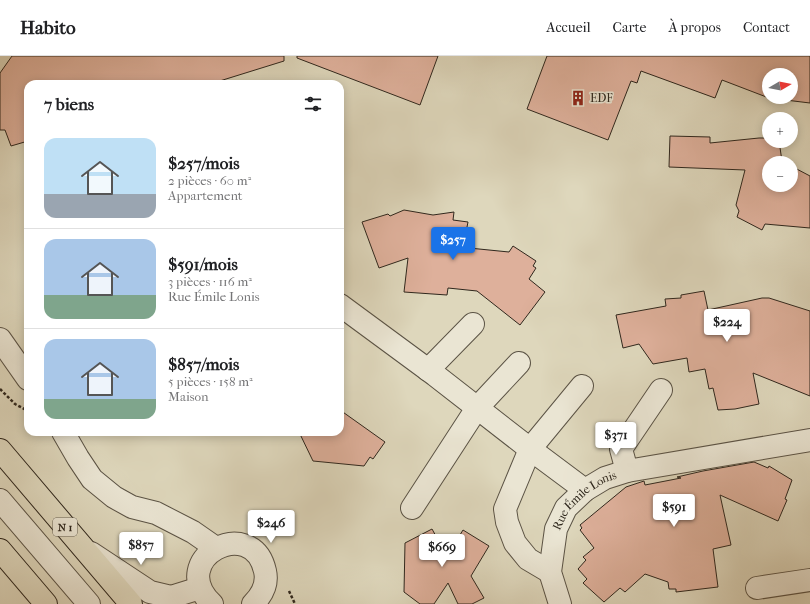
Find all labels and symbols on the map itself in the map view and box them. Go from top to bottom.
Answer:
north arrow [762,68,798,104]
building icon: EDF [569,89,587,107]
place label: EDF [590,91,613,105]
pin: $257 [429,227,477,261]
pin: $224 [703,309,751,343]
pin: $371 [592,422,640,456]
street label: Rue Émile Lonis [550,468,619,532]
pin: $591 [650,494,698,528]
pin: $246 [247,510,295,544]
road number: N 1 [53,518,77,536]
pin: $857 [117,532,165,566]
pin: $669 [418,534,466,568]

